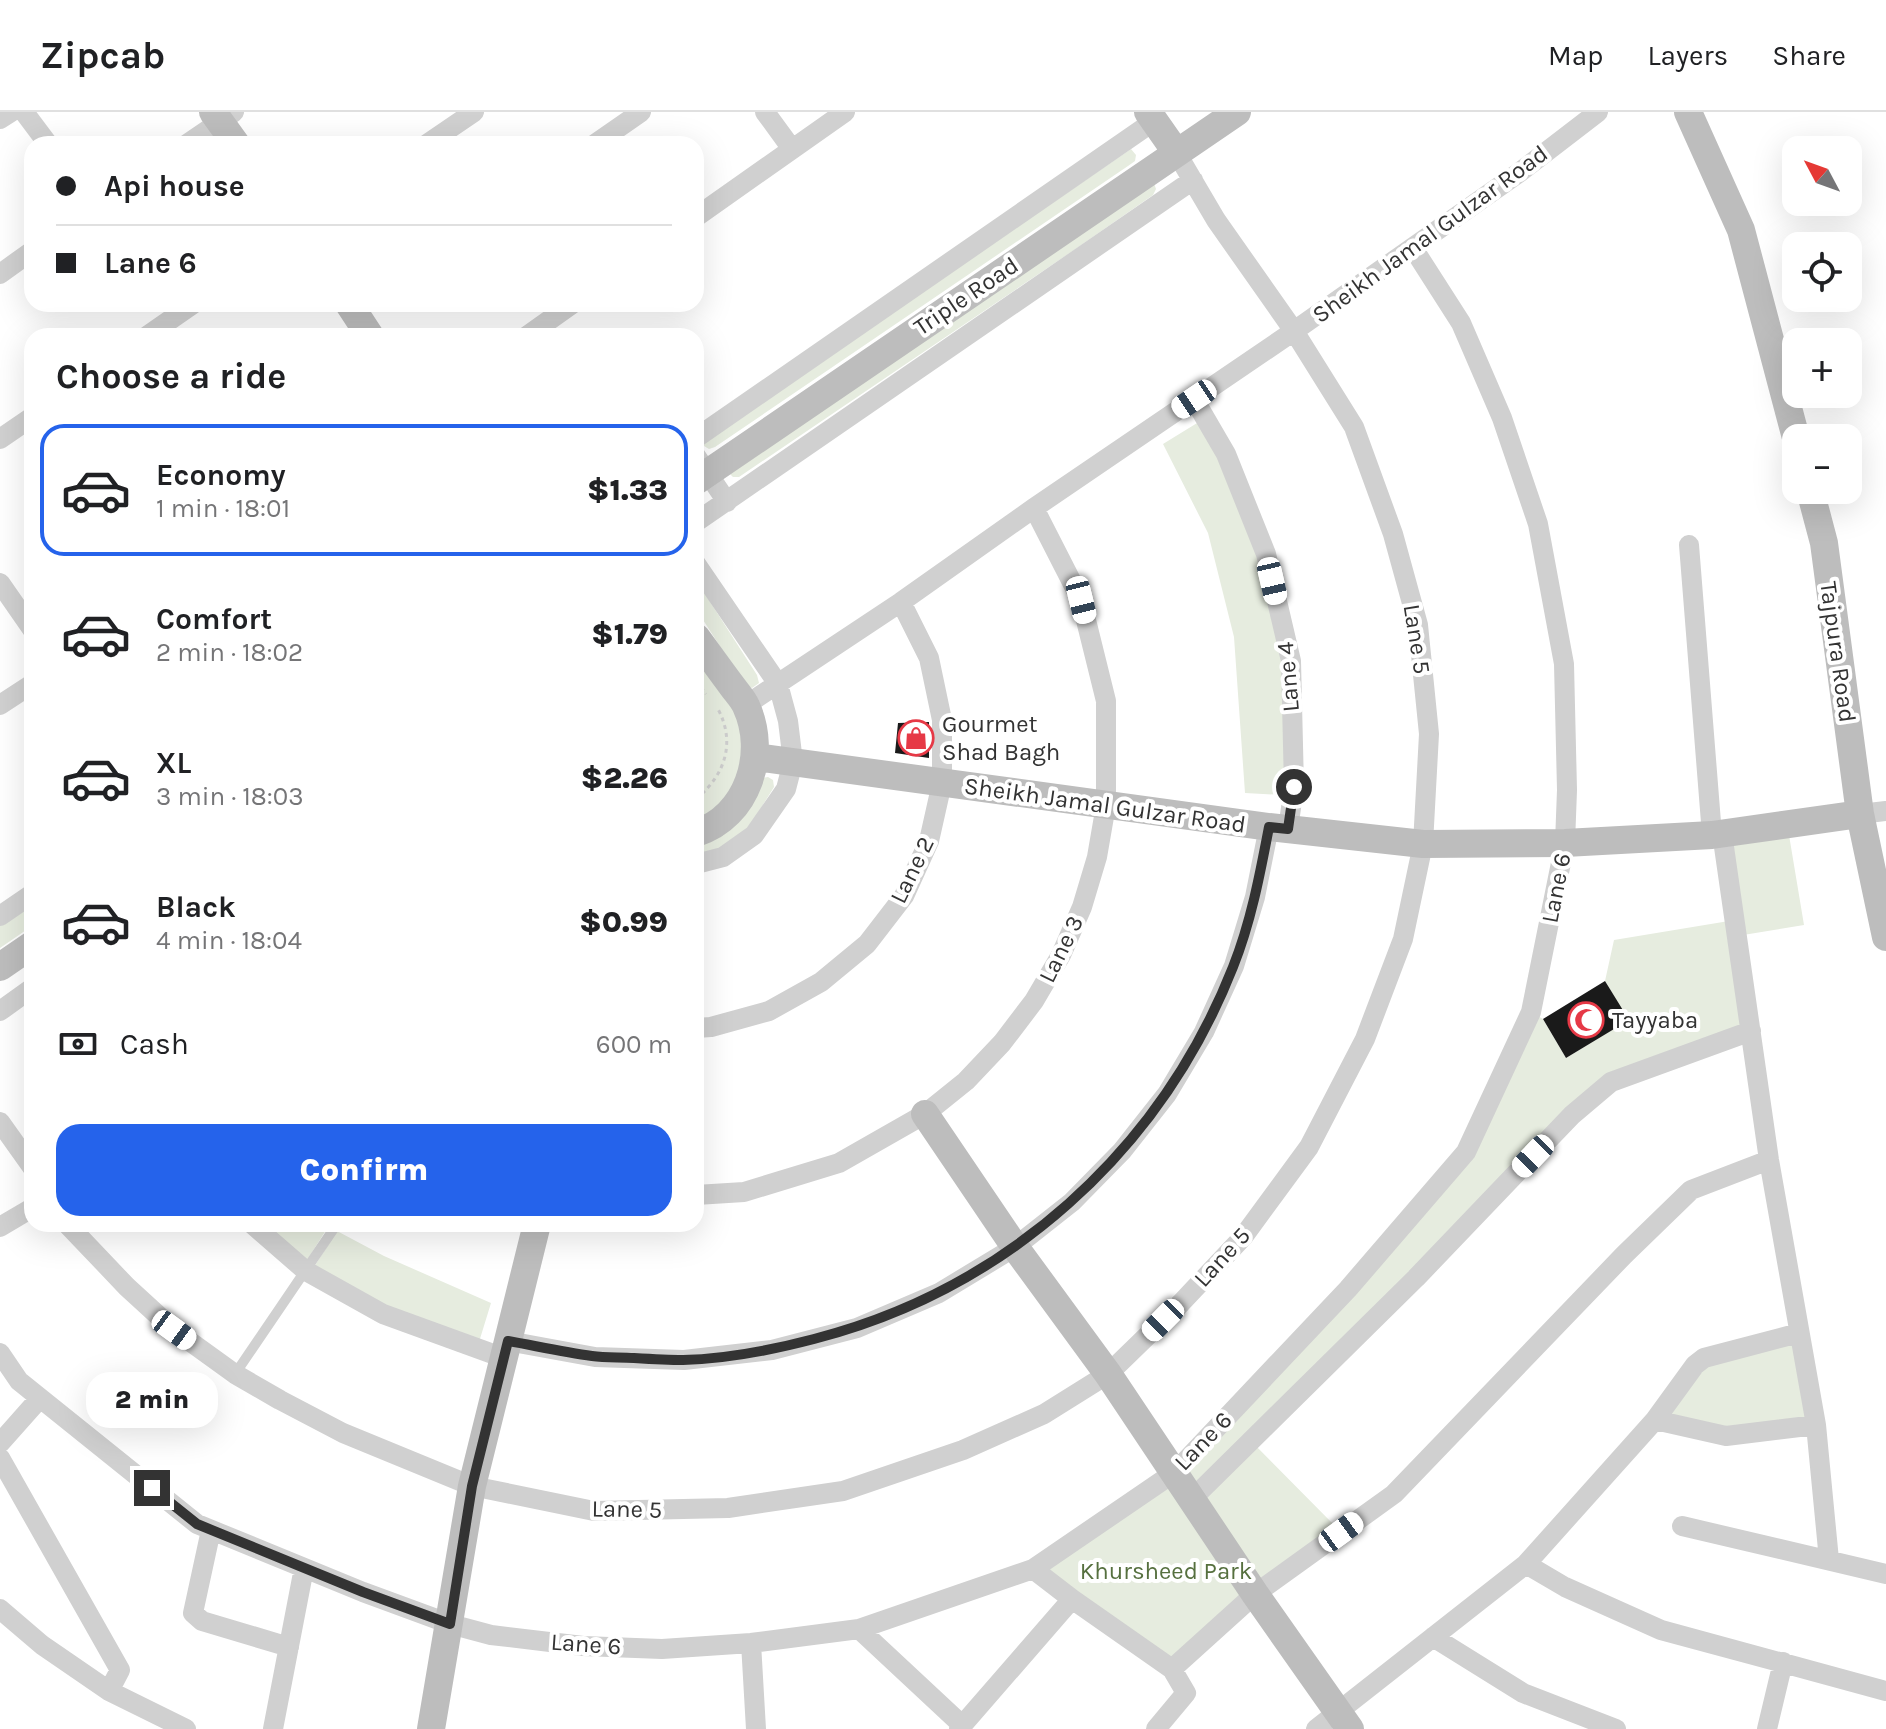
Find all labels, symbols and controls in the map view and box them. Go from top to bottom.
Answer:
text: Zipcab [40,33,165,78]
text: Map [1548,39,1603,72]
text: Layers [1647,39,1728,72]
text: Share [1772,39,1846,72]
north arrow [1782,136,1862,216]
map controls [1782,136,1862,504]
street label: Sheikh Jamal Gulzar Road [1307,139,1553,329]
text: Api house [104,168,245,204]
button: locate [1782,232,1862,312]
text: Lane 6 [104,245,197,281]
street label: Triple Road [908,251,1024,341]
button: + [1782,328,1862,408]
text: Choose a ride [56,355,286,397]
car [1167,376,1221,422]
button: − [1782,424,1862,504]
icon: car [60,454,132,526]
text: Economy [156,457,286,493]
text: $1.33 [587,472,668,508]
text: 1 min · 18:01 [156,493,290,524]
car [1255,555,1289,607]
car [1064,574,1098,626]
street label: Tajpura Road [1814,580,1862,724]
icon: car [60,598,132,670]
text: Comfort [156,601,272,637]
street label: Lane 5 [1398,602,1436,676]
text: $1.79 [591,616,668,652]
text: 2 min · 18:02 [156,637,303,668]
street label: Lane 4 [1271,641,1305,713]
place label: Gourmet Shad Bagh [942,710,1060,766]
shop icon: Gourmet Shad Bagh [897,719,935,757]
icon: car [60,742,132,814]
text: XL [156,745,191,781]
text: $2.26 [581,760,668,796]
route start [1276,769,1312,805]
street label: Sheikh Jamal Gulzar Road [962,771,1248,839]
text: 3 min · 18:03 [156,781,304,812]
street label: Lane 2 [884,832,940,908]
street label: Lane 6 [1536,851,1576,925]
icon: car [60,886,132,958]
text: Black [156,889,236,925]
text: $0.99 [579,904,668,940]
street label: Lane 3 [1033,911,1089,987]
text: 4 min · 18:04 [156,925,302,956]
mosque icon: Tayyaba [1567,1001,1605,1039]
place label: Tayyaba [1612,1006,1698,1034]
icon: cash [56,1022,100,1066]
text: Cash [120,1026,189,1062]
text: 600 m [596,1029,672,1060]
button: Confirm [56,1124,672,1216]
car [1508,1130,1558,1182]
street label: Lane 5 [1188,1221,1256,1293]
car [1138,1295,1188,1345]
car [148,1306,200,1354]
callout: 2 min [86,1372,218,1428]
text: 2 min [115,1384,189,1415]
street label: Lane 6 [1168,1406,1238,1476]
route end [134,1470,170,1506]
street label: Lane 5 [592,1494,662,1524]
car [1315,1508,1367,1556]
park label: Khursheed Park [1080,1557,1252,1585]
street label: Lane 6 [550,1628,622,1660]

